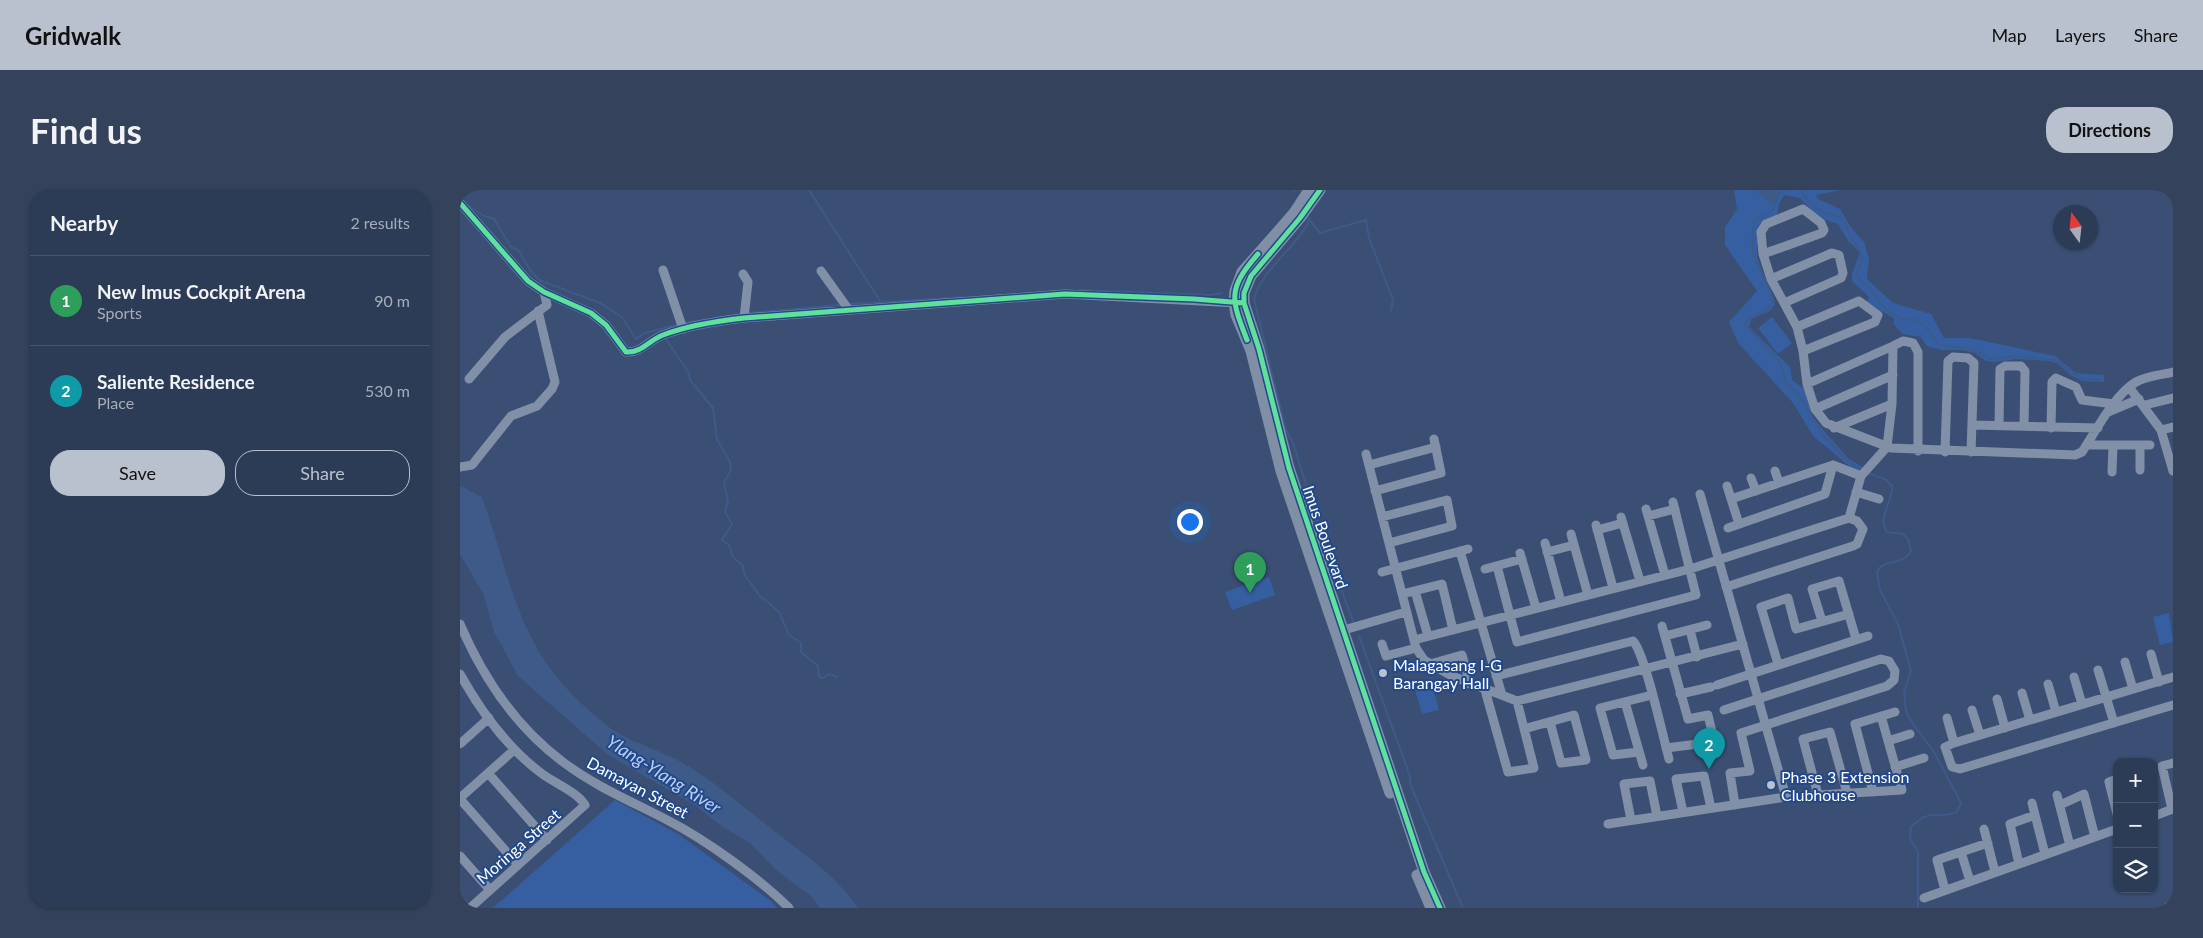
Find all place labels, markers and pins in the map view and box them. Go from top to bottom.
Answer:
pin: 1 [1234,552,1266,593]
place label: Malagasang I-G Barangay Hall [1393,655,1502,692]
marker: Malagasang I-G Barangay Hall [1377,667,1389,679]
pin: 2 [1693,728,1725,769]
place label: Phase 3 Extension Clubhouse [1781,767,1909,804]
marker: Phase 3 Extension Clubhouse [1765,779,1777,791]

